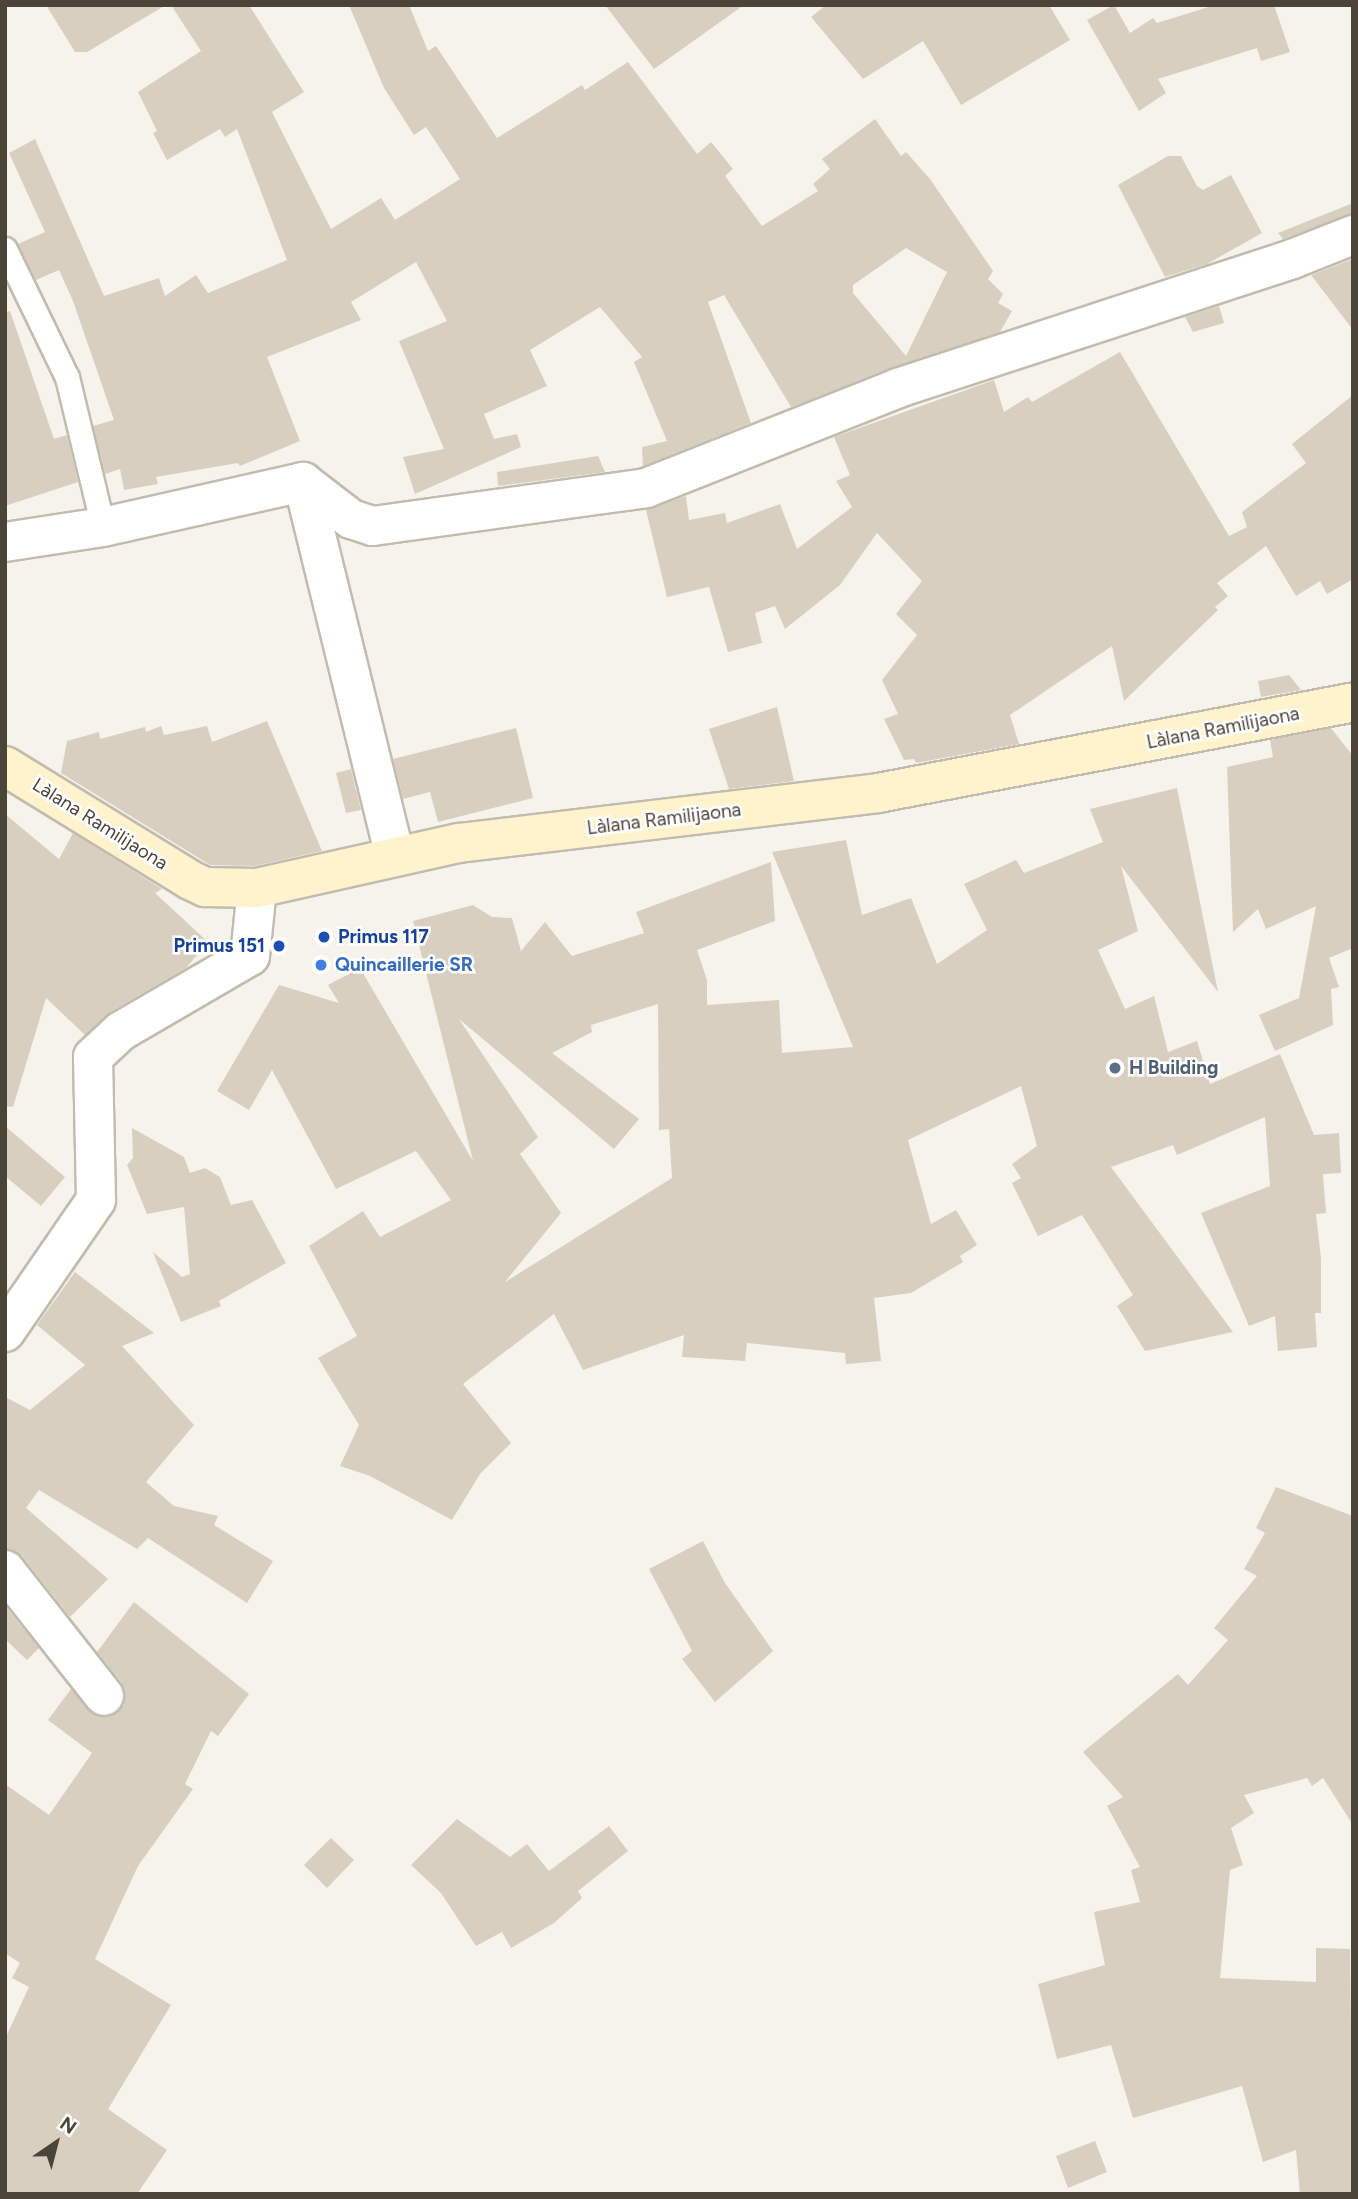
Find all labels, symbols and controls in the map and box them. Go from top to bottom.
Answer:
street label: Làlana Ramilijaona [1145,702,1301,754]
street label: Làlana Ramilijaona [28,773,172,875]
street label: Làlana Ramilijaona [586,798,742,840]
place label: Primus 117 [338,926,429,948]
marker: Primus 117 [316,929,332,945]
place label: Primus 151 [174,935,265,957]
marker: Primus 151 [271,938,287,954]
place label: Quincaillerie SR [335,954,473,976]
marker: Quincaillerie SR [313,957,329,973]
place label: H Building [1129,1057,1218,1079]
marker: H Building [1107,1060,1123,1076]
north arrow [21,2108,91,2178]
text: N [56,2112,81,2139]

